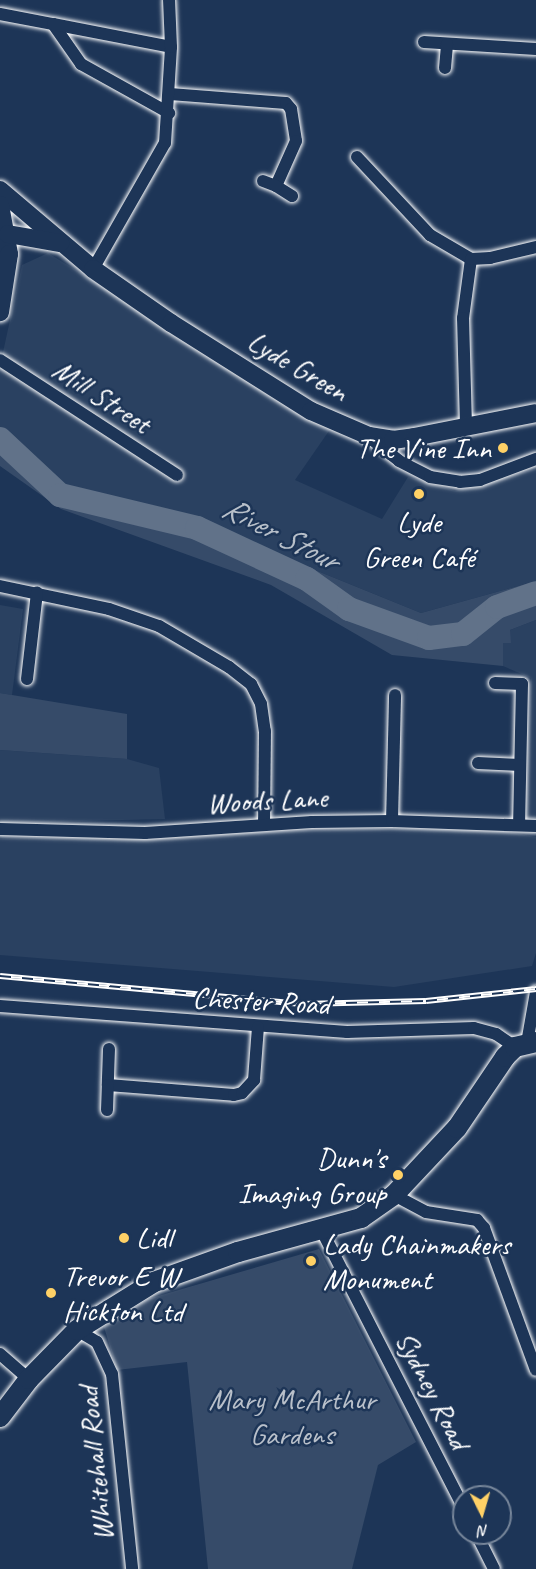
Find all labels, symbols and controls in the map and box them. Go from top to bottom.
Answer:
street label: Lyde Green [242,323,354,409]
street label: Mill Street [46,351,158,441]
place label: The Vine Inn [356,430,491,466]
marker: The Vine Inn [496,441,510,455]
marker: Lyde Green Café [412,487,426,501]
water label: River Stour [216,488,344,580]
place label: Lyde Green Café [363,504,475,574]
street label: Woods Lane [206,779,328,821]
street label: Chester Road [192,979,330,1023]
place label: Dunn's Imaging Group [238,1140,386,1210]
marker: Dunn's Imaging Group [391,1168,405,1182]
place label: Lidl [136,1220,172,1256]
place label: Lady Chainmakers Monument [323,1226,510,1296]
marker: Lidl [117,1231,131,1245]
marker: Lady Chainmakers Monument [304,1254,318,1268]
place label: Trevor E W Hickton Ltd [63,1258,183,1328]
marker: Trevor E W Hickton Ltd [44,1286,58,1300]
street label: Sydney Road [388,1325,478,1455]
park label: Mary McArthur Gardens [209,1381,375,1452]
street label: Whitehall Road [69,1385,121,1543]
north arrow [452,1485,512,1545]
text: N [478,1521,489,1541]

